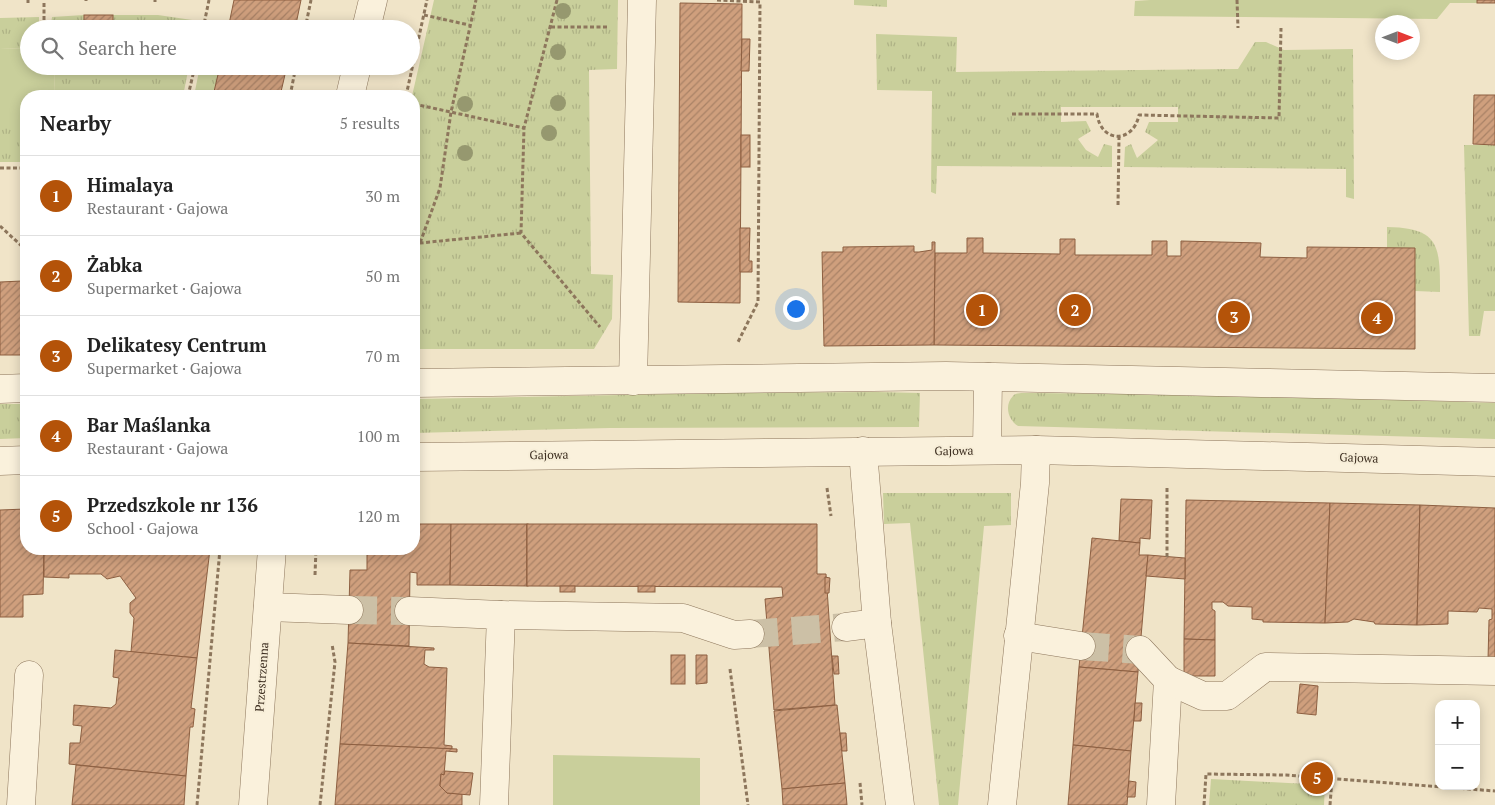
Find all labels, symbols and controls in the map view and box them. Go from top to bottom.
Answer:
north arrow [1375,15,1420,60]
search box [20,20,420,75]
icon: search [38,34,66,62]
text: Search here [78,35,177,60]
text: Nearby [40,109,111,137]
text: 5 results [340,112,400,134]
text: Himalaya [87,172,174,197]
text: 1 [51,185,61,207]
text: 30 m [365,185,400,207]
text: Restaurant · Gajowa [87,197,228,219]
text: Żabka [87,252,142,277]
text: 2 [51,265,61,287]
text: 50 m [365,265,400,287]
text: Supermarket · Gajowa [87,277,242,299]
pin: 1 [966,291,998,329]
pin: 2 [1059,291,1091,329]
your location [783,296,809,322]
pin: 3 [1218,298,1250,336]
pin: 4 [1361,299,1393,337]
text: Delikatesy Centrum [87,332,267,357]
text: 3 [51,345,61,367]
text: 70 m [365,345,400,367]
text: Supermarket · Gajowa [87,357,242,379]
text: Bar Maślanka [87,412,211,437]
text: 4 [51,425,61,447]
text: 100 m [357,425,400,447]
text: Restaurant · Gajowa [87,437,228,459]
street label: Gajowa [934,443,974,458]
street label: Gajowa [529,447,569,462]
street label: Gajowa [1339,449,1379,466]
text: Przedszkole nr 136 [87,492,258,517]
text: 5 [51,505,61,527]
text: 120 m [357,505,400,527]
text: School · Gajowa [87,517,199,539]
street label: Przestrzenna [252,642,271,712]
map controls [1435,700,1480,790]
button: + [1435,700,1480,745]
button: − [1435,745,1480,790]
pin: 5 [1301,759,1333,797]

